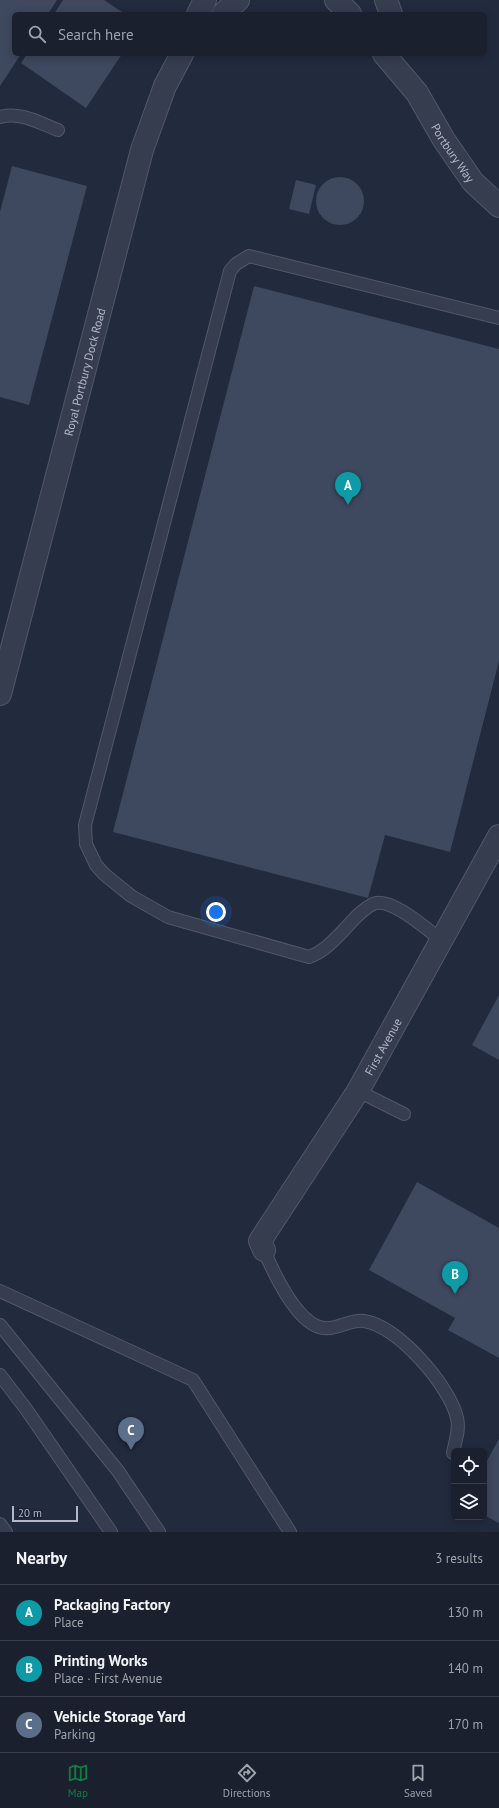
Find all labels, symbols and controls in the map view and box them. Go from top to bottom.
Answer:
search box [12,12,487,56]
icon: search [26,23,48,45]
text: Search here [58,25,134,44]
street label: Portbury Way [429,121,478,185]
street label: Royal Portbury Dock Road [60,306,108,437]
pin: A [335,472,361,505]
your location [206,902,226,922]
street label: First Avenue [361,1015,404,1078]
pin: B [442,1261,468,1294]
pin: C [118,1417,144,1450]
map controls [451,1448,487,1520]
button: locate [451,1448,487,1484]
button: layers [451,1484,487,1520]
scale bar [12,1504,78,1523]
text: 20 m [18,1506,42,1520]
text: Nearby [16,1547,67,1569]
text: 3 results [435,1550,483,1567]
text: Packaging Factory [54,1595,170,1614]
text: A [25,1604,33,1621]
text: 130 m [448,1604,483,1621]
text: Place [54,1614,84,1631]
text: Printing Works [54,1651,148,1670]
text: B [25,1660,33,1677]
text: 140 m [448,1660,483,1677]
text: Place · First Avenue [54,1670,162,1687]
text: Vehicle Storage Yard [54,1707,186,1726]
text: C [25,1716,33,1733]
text: 170 m [448,1716,483,1733]
text: Parking [54,1726,95,1743]
tab: Map [67,1762,89,1800]
tab: Directions [223,1762,270,1800]
tab: Saved [404,1762,432,1800]

